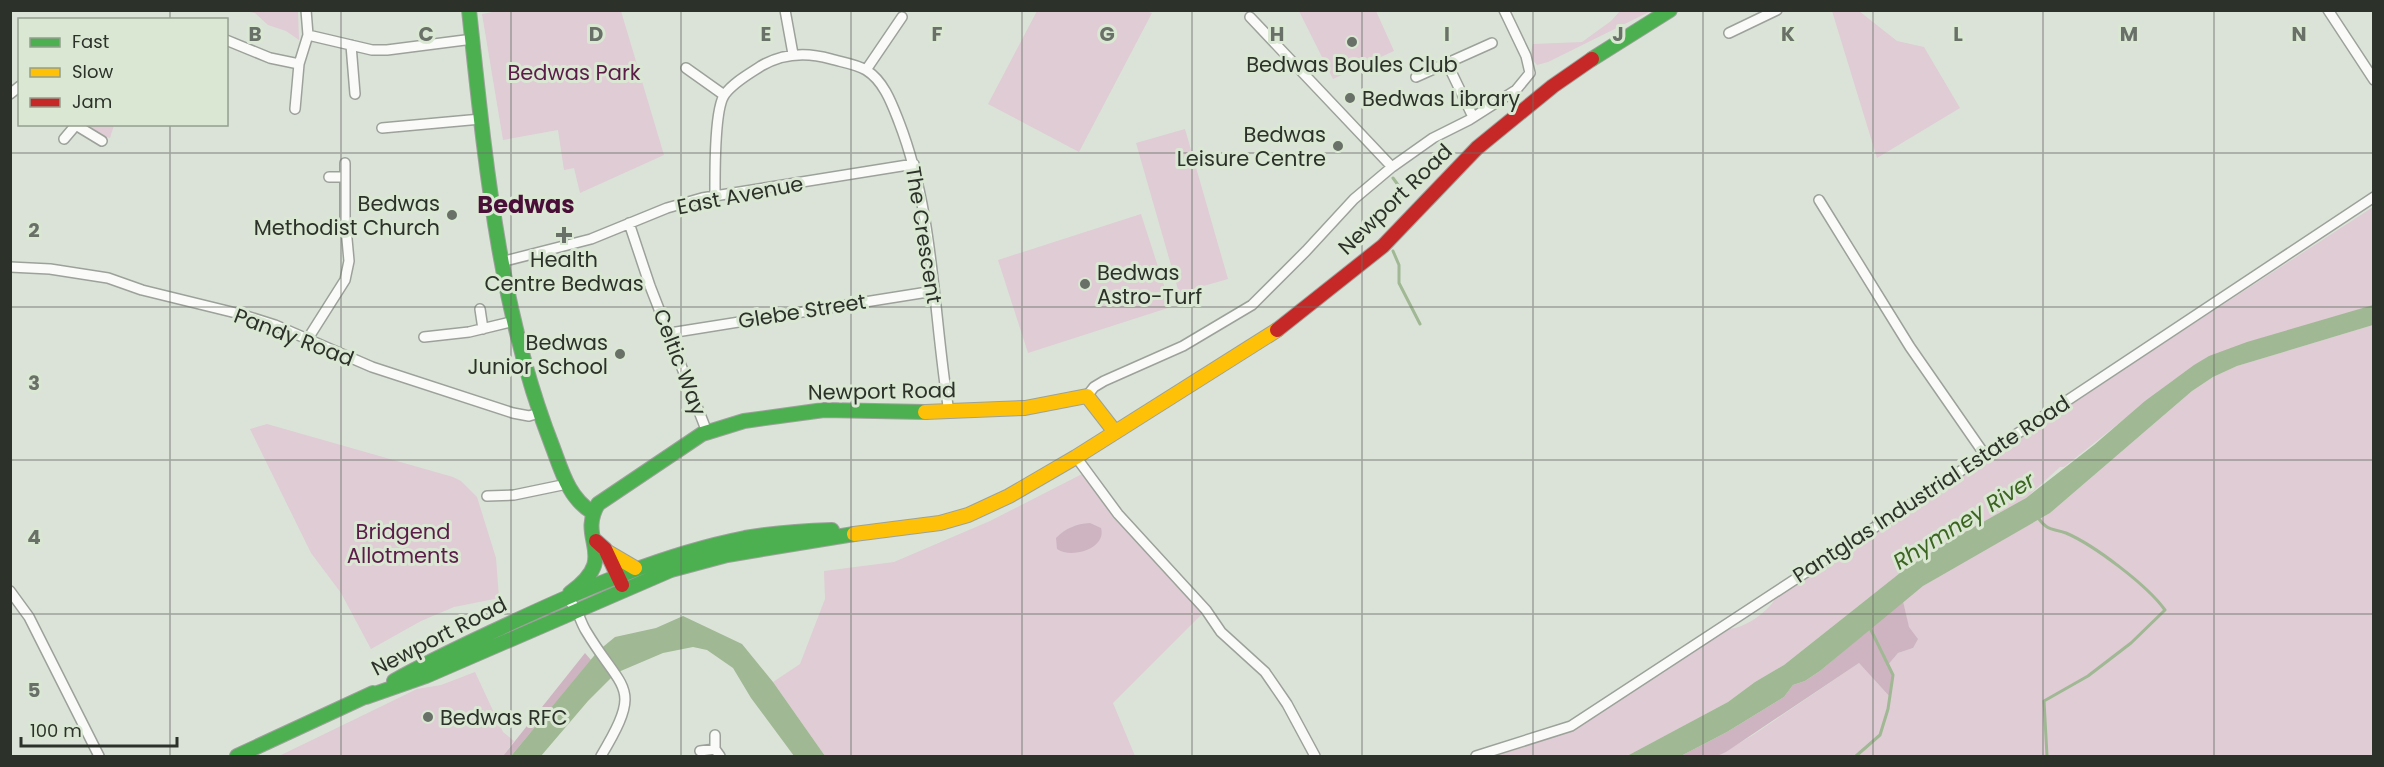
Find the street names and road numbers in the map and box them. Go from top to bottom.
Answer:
street label: Newport Road [1332,137,1458,261]
street label: The Crescent [899,164,949,306]
street label: East Avenue [674,169,806,221]
street label: Glebe Street [736,287,868,335]
street label: Pandy Road [230,301,358,373]
street label: Celtic Way [646,304,714,420]
street label: Newport Road [808,375,956,407]
street label: Pantglas Industrial Estate Road [1787,388,2075,590]
street label: Newport Road [366,589,512,683]

